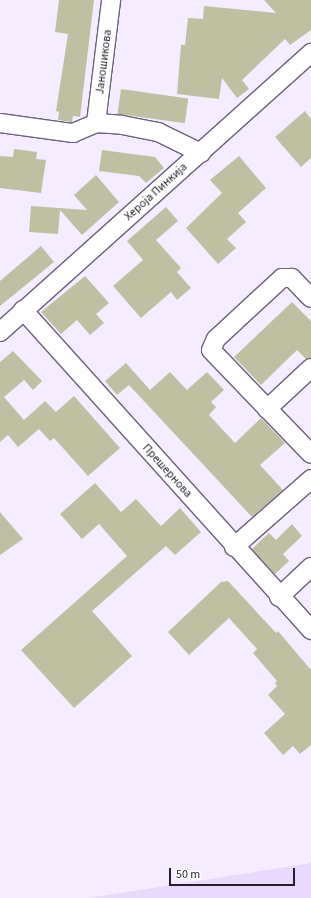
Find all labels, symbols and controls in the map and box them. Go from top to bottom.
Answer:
street label: Јаношикова [93,29,115,95]
street label: Хероја Пинкија [122,160,190,224]
street label: Прешернова [139,441,195,501]
scale bar [171,860,297,886]
text: 50 m [176,866,200,883]

